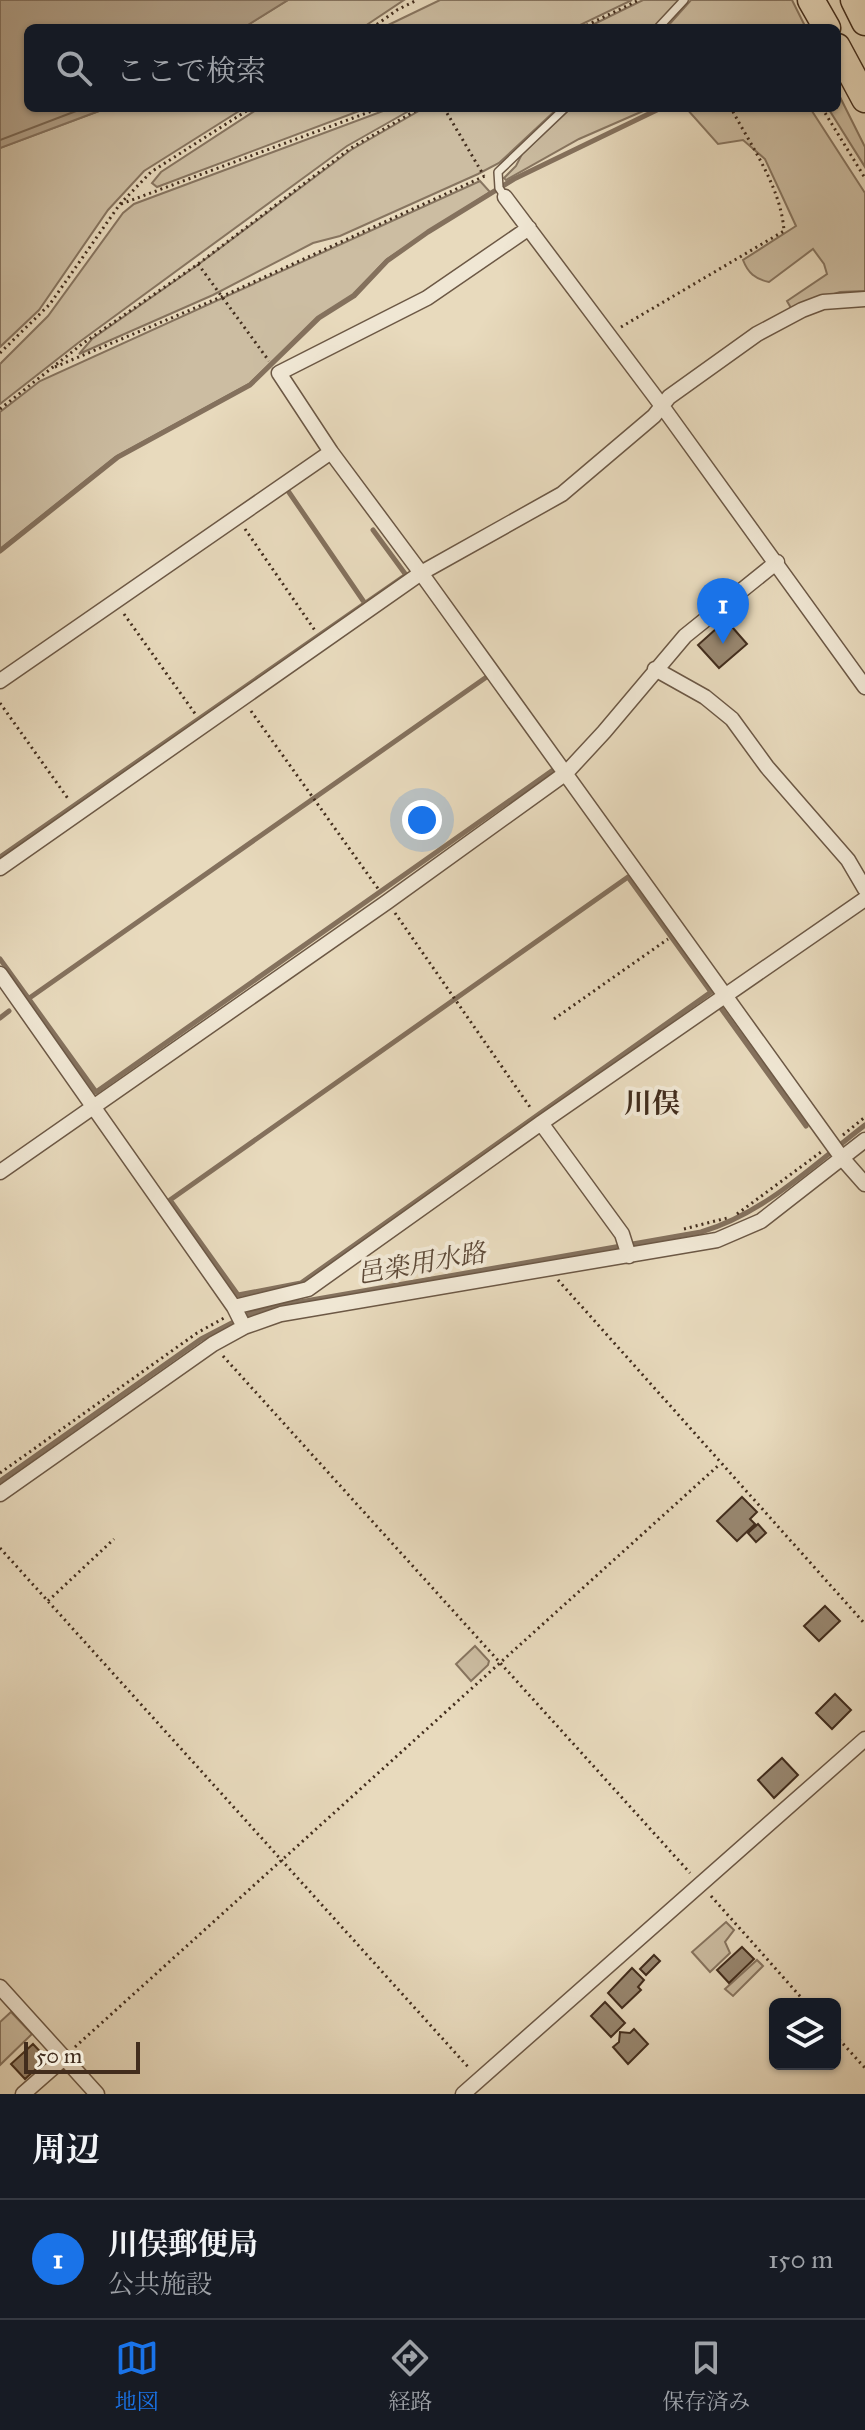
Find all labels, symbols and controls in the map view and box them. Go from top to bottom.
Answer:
search box [24,24,841,112]
icon: search [52,46,96,90]
text: ここで検索 [116,53,266,89]
pin: 1 [697,578,749,644]
your location [402,800,442,840]
district label: 川俣 [624,1086,680,1121]
water label: 邑楽用水路 [354,1236,490,1290]
map controls [769,1998,841,2070]
button: layers [769,1998,841,2070]
scale bar [24,2038,140,2074]
text: 50 m [36,2042,82,2069]
text: 周辺 [32,2129,100,2170]
text: 川俣郵便局 [108,2226,258,2262]
text: 1 [53,2243,63,2275]
text: 150 m [768,2243,833,2275]
text: 公共施設 [108,2268,212,2300]
tab: 地図 [115,2336,159,2415]
tab: 経路 [388,2336,432,2415]
tab: 保存済み [662,2336,750,2415]

